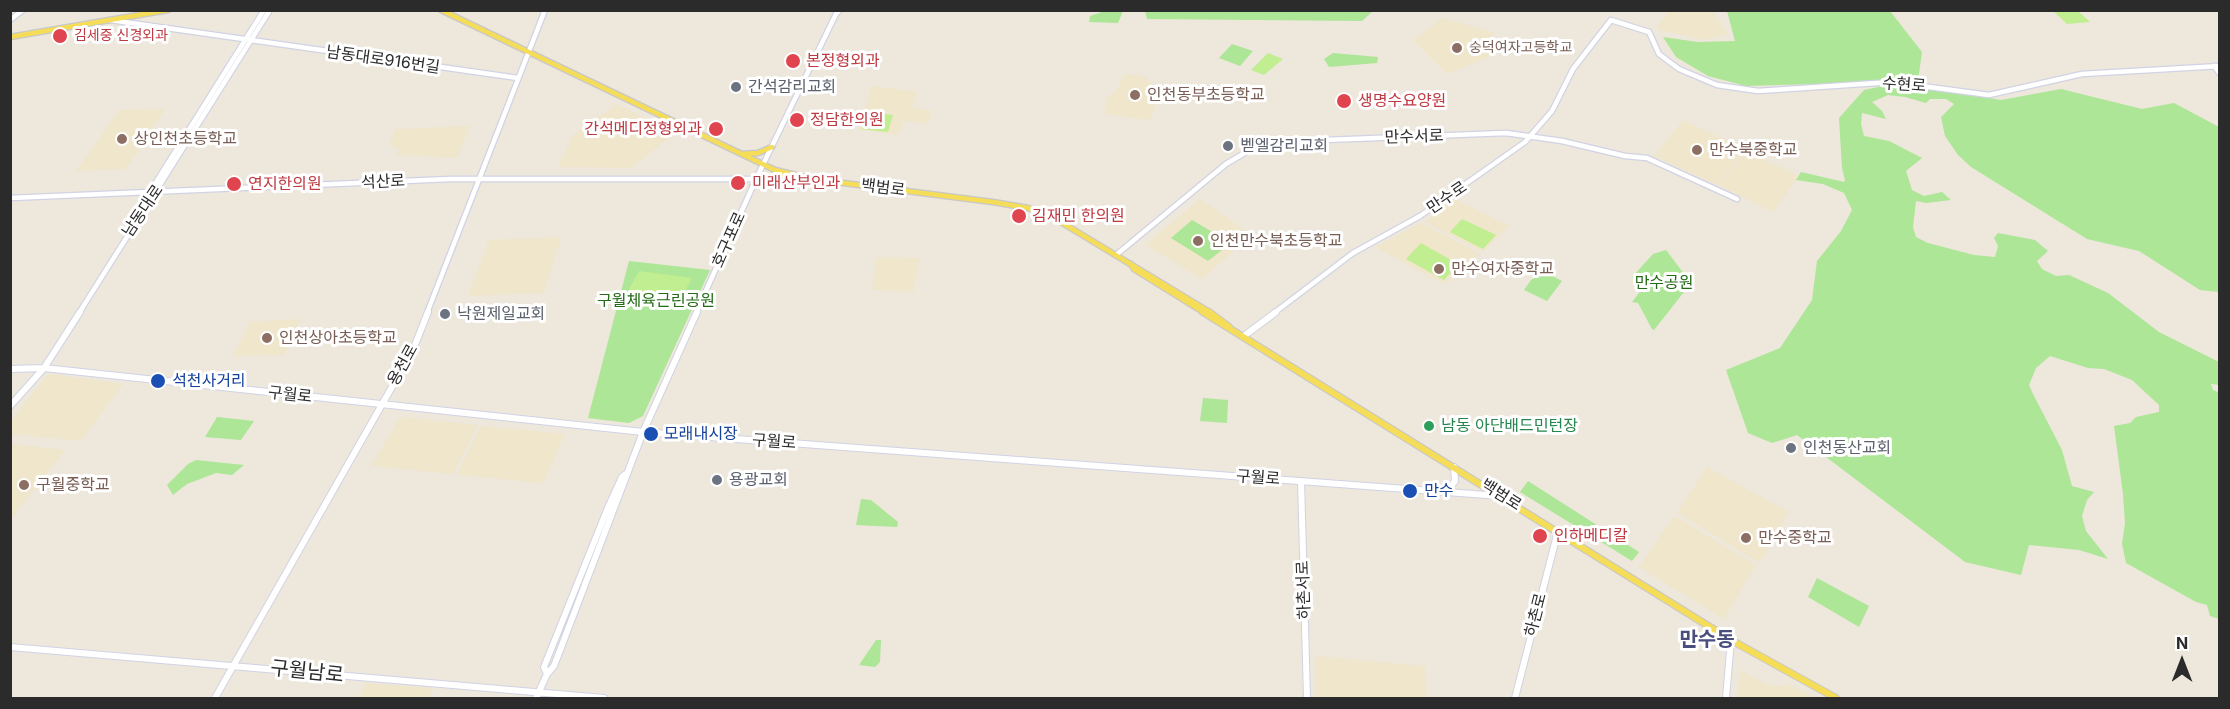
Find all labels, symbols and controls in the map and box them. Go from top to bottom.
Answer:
marker: 김세중 신경외과 [51,27,69,45]
place label: 김세중 신경외과 [74,28,168,44]
place label: 숭덕여자고등학교 [1469,40,1572,56]
marker: 숭덕여자고등학교 [1450,41,1464,55]
street label: 남동대로916번길 [325,43,441,77]
place label: 본정형외과 [806,51,880,71]
marker: 본정형외과 [784,52,802,70]
street label: 수현로 [1881,74,1927,96]
place label: 간석감리교회 [748,77,836,97]
marker: 간석감리교회 [729,80,743,94]
place label: 인천동부초등학교 [1147,85,1265,105]
marker: 인천동부초등학교 [1128,88,1142,102]
place label: 생명수요양원 [1358,91,1446,111]
marker: 생명수요양원 [1335,92,1353,110]
place label: 정담한의원 [810,110,884,130]
marker: 정담한의원 [788,111,806,129]
place label: 간석메디정형외과 [584,119,702,139]
marker: 간석메디정형외과 [707,120,725,138]
street label: 만수서로 [1384,126,1444,148]
place label: 상인천초등학교 [134,129,237,149]
marker: 상인천초등학교 [115,132,129,146]
place label: 벧엘감리교회 [1240,136,1328,156]
marker: 벧엘감리교회 [1221,139,1235,153]
place label: 만수북중학교 [1709,140,1797,160]
marker: 만수북중학교 [1690,143,1704,157]
street label: 석산로 [360,171,406,193]
place label: 미래산부인과 [752,173,840,193]
place label: 연지한의원 [248,174,322,194]
marker: 미래산부인과 [729,174,747,192]
marker: 연지한의원 [225,175,243,193]
street label: 백범로 [860,176,906,200]
street label: 만수로 [1423,178,1471,218]
street label: 남동대로 [119,181,167,241]
place label: 김재민 한의원 [1032,206,1125,226]
marker: 김재민 한의원 [1010,207,1028,225]
street label: 호구포로 [708,209,750,271]
place label: 인천만수북초등학교 [1210,231,1342,251]
marker: 인천만수북초등학교 [1191,234,1205,248]
place label: 만수여자중학교 [1451,259,1554,279]
marker: 만수여자중학교 [1432,262,1446,276]
park label: 만수공원 [1635,273,1693,293]
park label: 구월체육근린공원 [597,291,715,311]
place label: 낙원제일교회 [457,304,545,324]
marker: 낙원제일교회 [438,307,452,321]
place label: 인천상아초등학교 [279,328,397,348]
marker: 인천상아초등학교 [260,331,274,345]
street label: 용천로 [384,341,422,389]
place label: 석천사거리 [172,371,246,391]
marker: 석천사거리 [149,372,167,390]
street label: 구월로 [267,383,313,407]
place label: 남동 아단배드민턴장 [1441,416,1578,436]
marker: 남동 아단배드민턴장 [1422,419,1436,433]
place label: 모래내시장 [664,424,738,444]
marker: 모래내시장 [642,425,660,443]
street label: 구월로 [751,431,797,453]
place label: 인천동산교회 [1803,438,1891,458]
marker: 인천동산교회 [1784,441,1798,455]
street label: 구월로 [1235,467,1281,489]
place label: 용광교회 [729,470,788,490]
marker: 용광교회 [710,473,724,487]
place label: 구월중학교 [36,475,110,495]
street label: 백범로 [1477,475,1525,515]
marker: 구월중학교 [17,478,31,492]
place label: 만수 [1424,481,1453,501]
marker: 만수 [1401,482,1419,500]
place label: 인하메디칼 [1554,526,1628,546]
marker: 인하메디칼 [1531,527,1549,545]
place label: 만수중학교 [1758,528,1832,548]
marker: 만수중학교 [1739,531,1753,545]
street label: 하촌서로 [1293,560,1315,620]
street label: 하촌로 [1521,591,1551,639]
district label: 만수동 [1679,628,1735,652]
north arrow [2152,631,2212,691]
text: N [2176,633,2188,653]
street label: 구월남로 [269,656,345,688]

